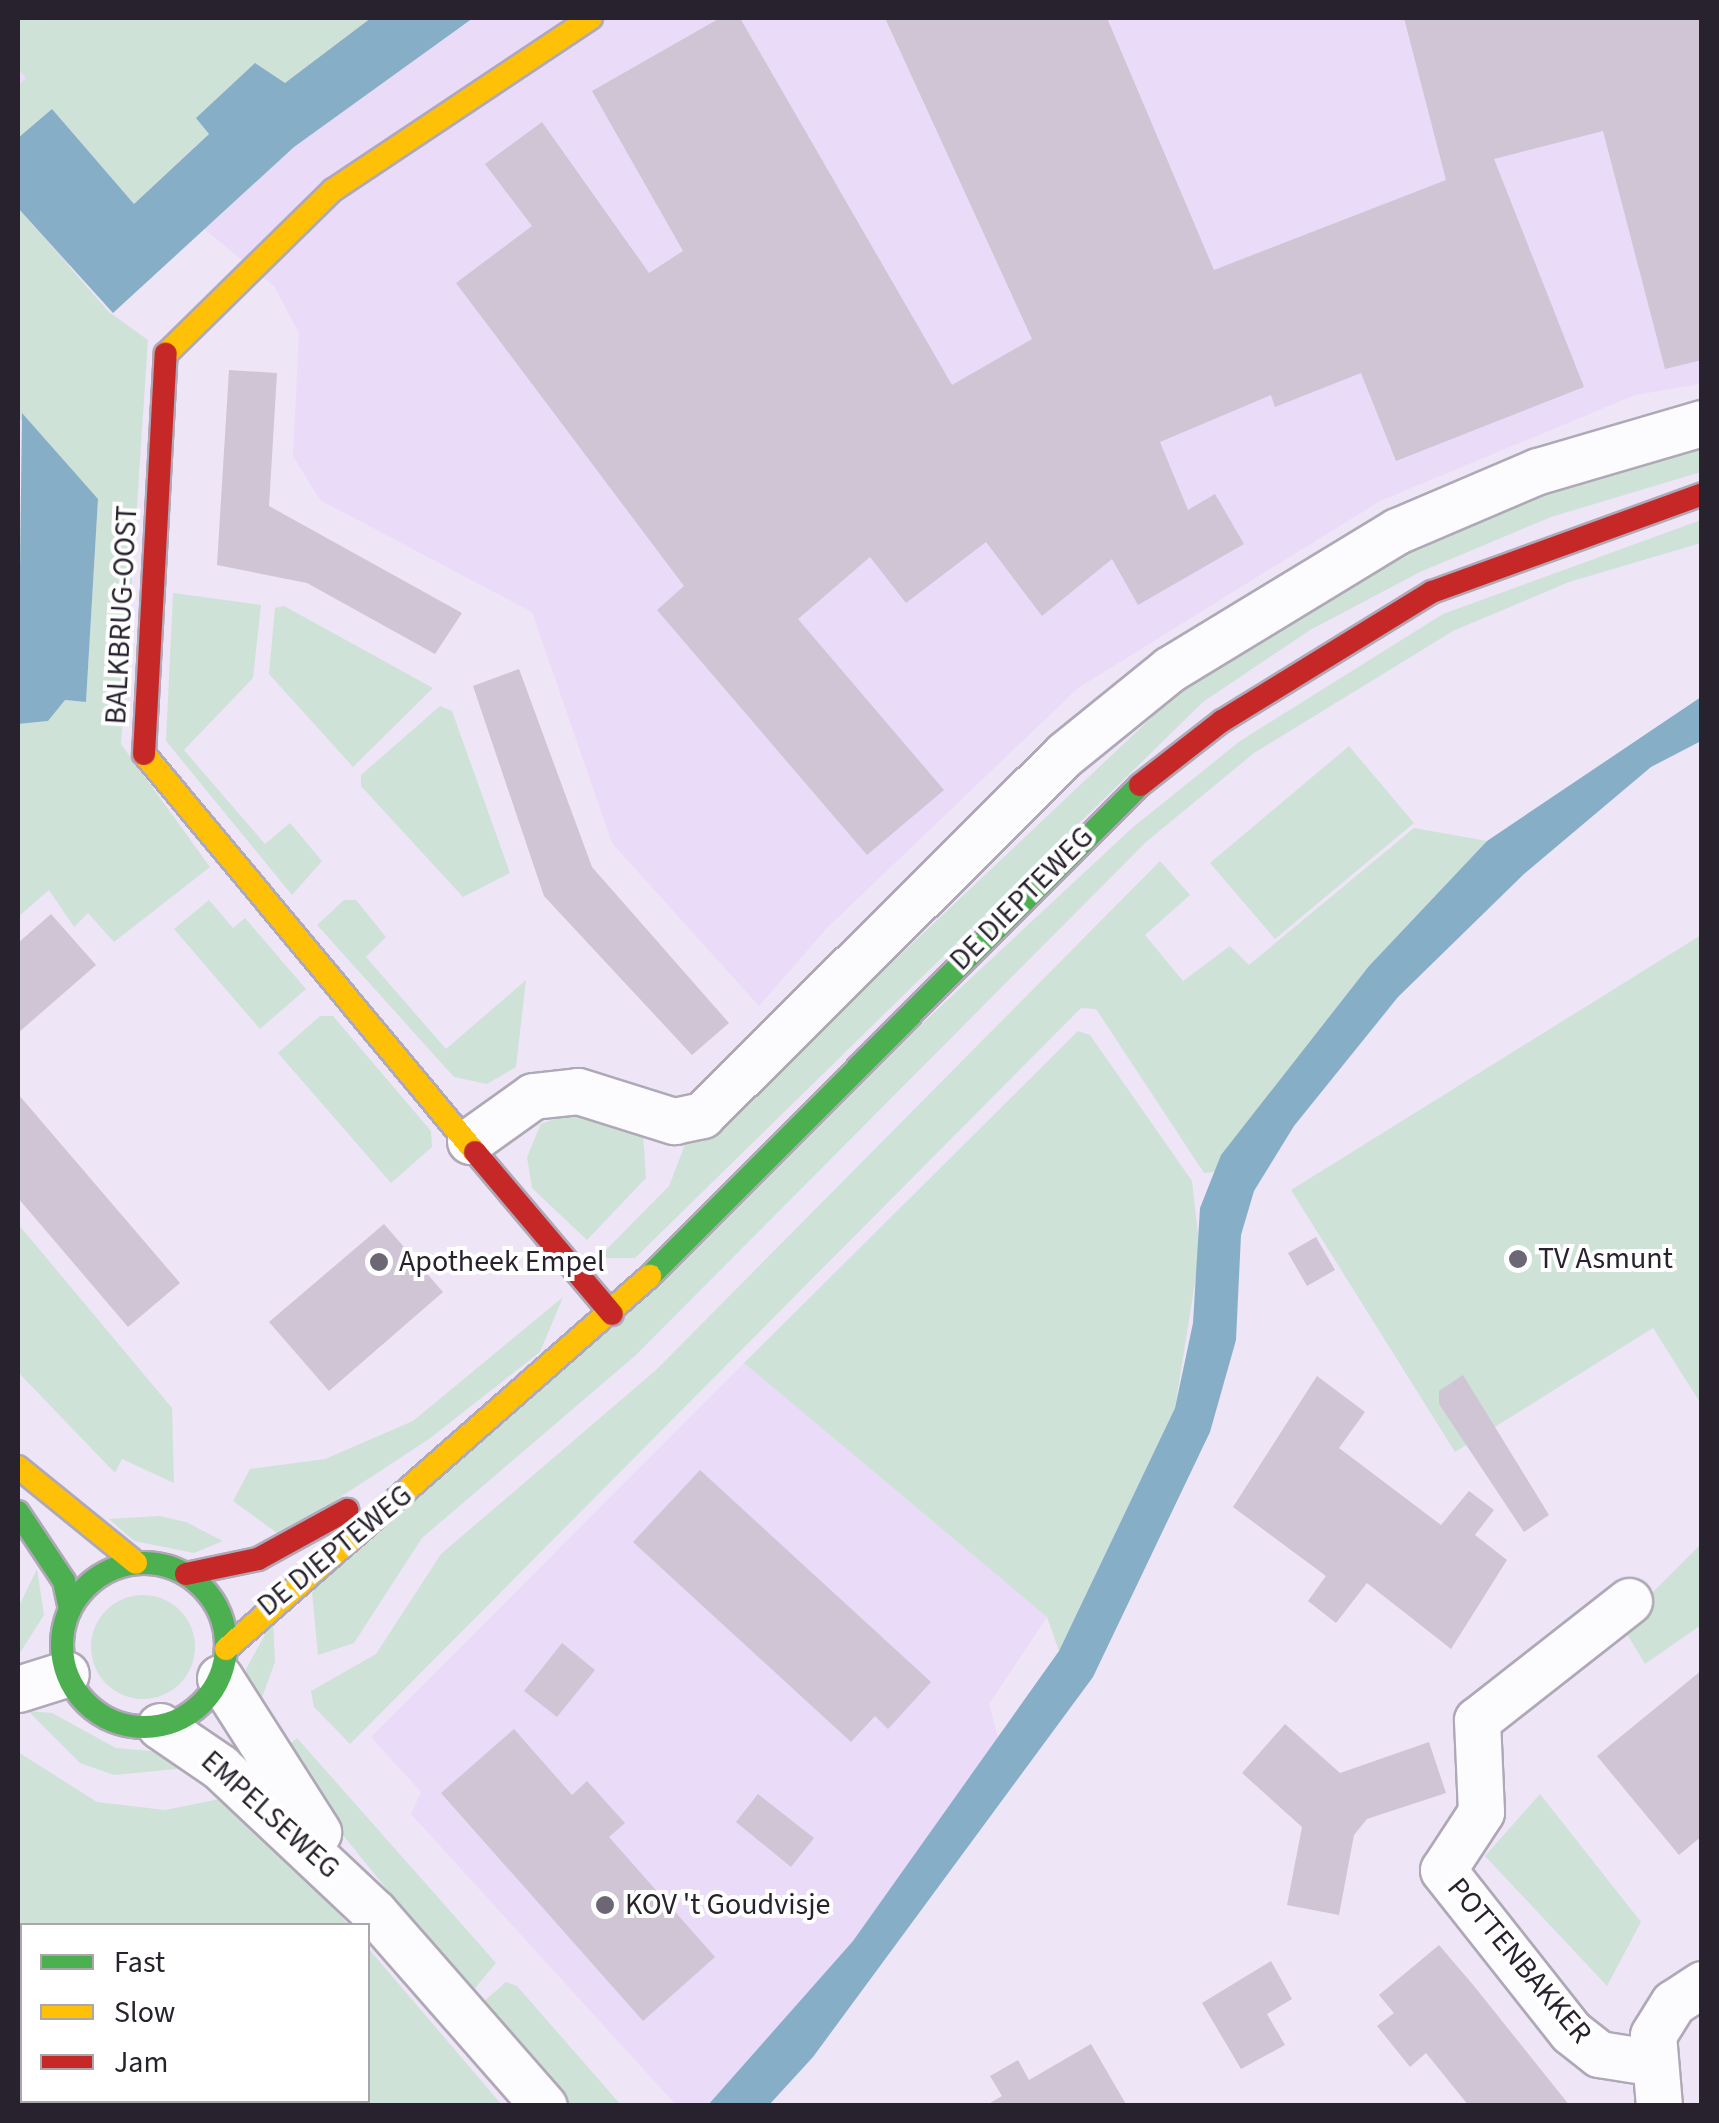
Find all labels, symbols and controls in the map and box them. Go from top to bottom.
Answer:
street label: BALKBRUG-OOST [98,505,146,725]
street label: DE DIEPTEWEG [943,820,1101,978]
place label: TV Asmunt [1538,1241,1673,1277]
place label: Apotheek Empel [399,1244,605,1280]
marker: TV Asmunt [1507,1248,1529,1270]
marker: Apotheek Empel [368,1251,390,1273]
street label: DE DIEPTEWEG [250,1478,420,1624]
street label: EMPELSEWEG [193,1743,347,1887]
street label: POTTENBAKKER [1439,1871,1599,2051]
place label: KOV 't Goudvisje [625,1887,830,1923]
marker: KOV 't Goudvisje [594,1894,616,1916]
legend [20,1923,370,2103]
text: Fast [114,1941,165,1984]
text: Slow [114,1991,175,2034]
text: Jam [114,2041,168,2084]

